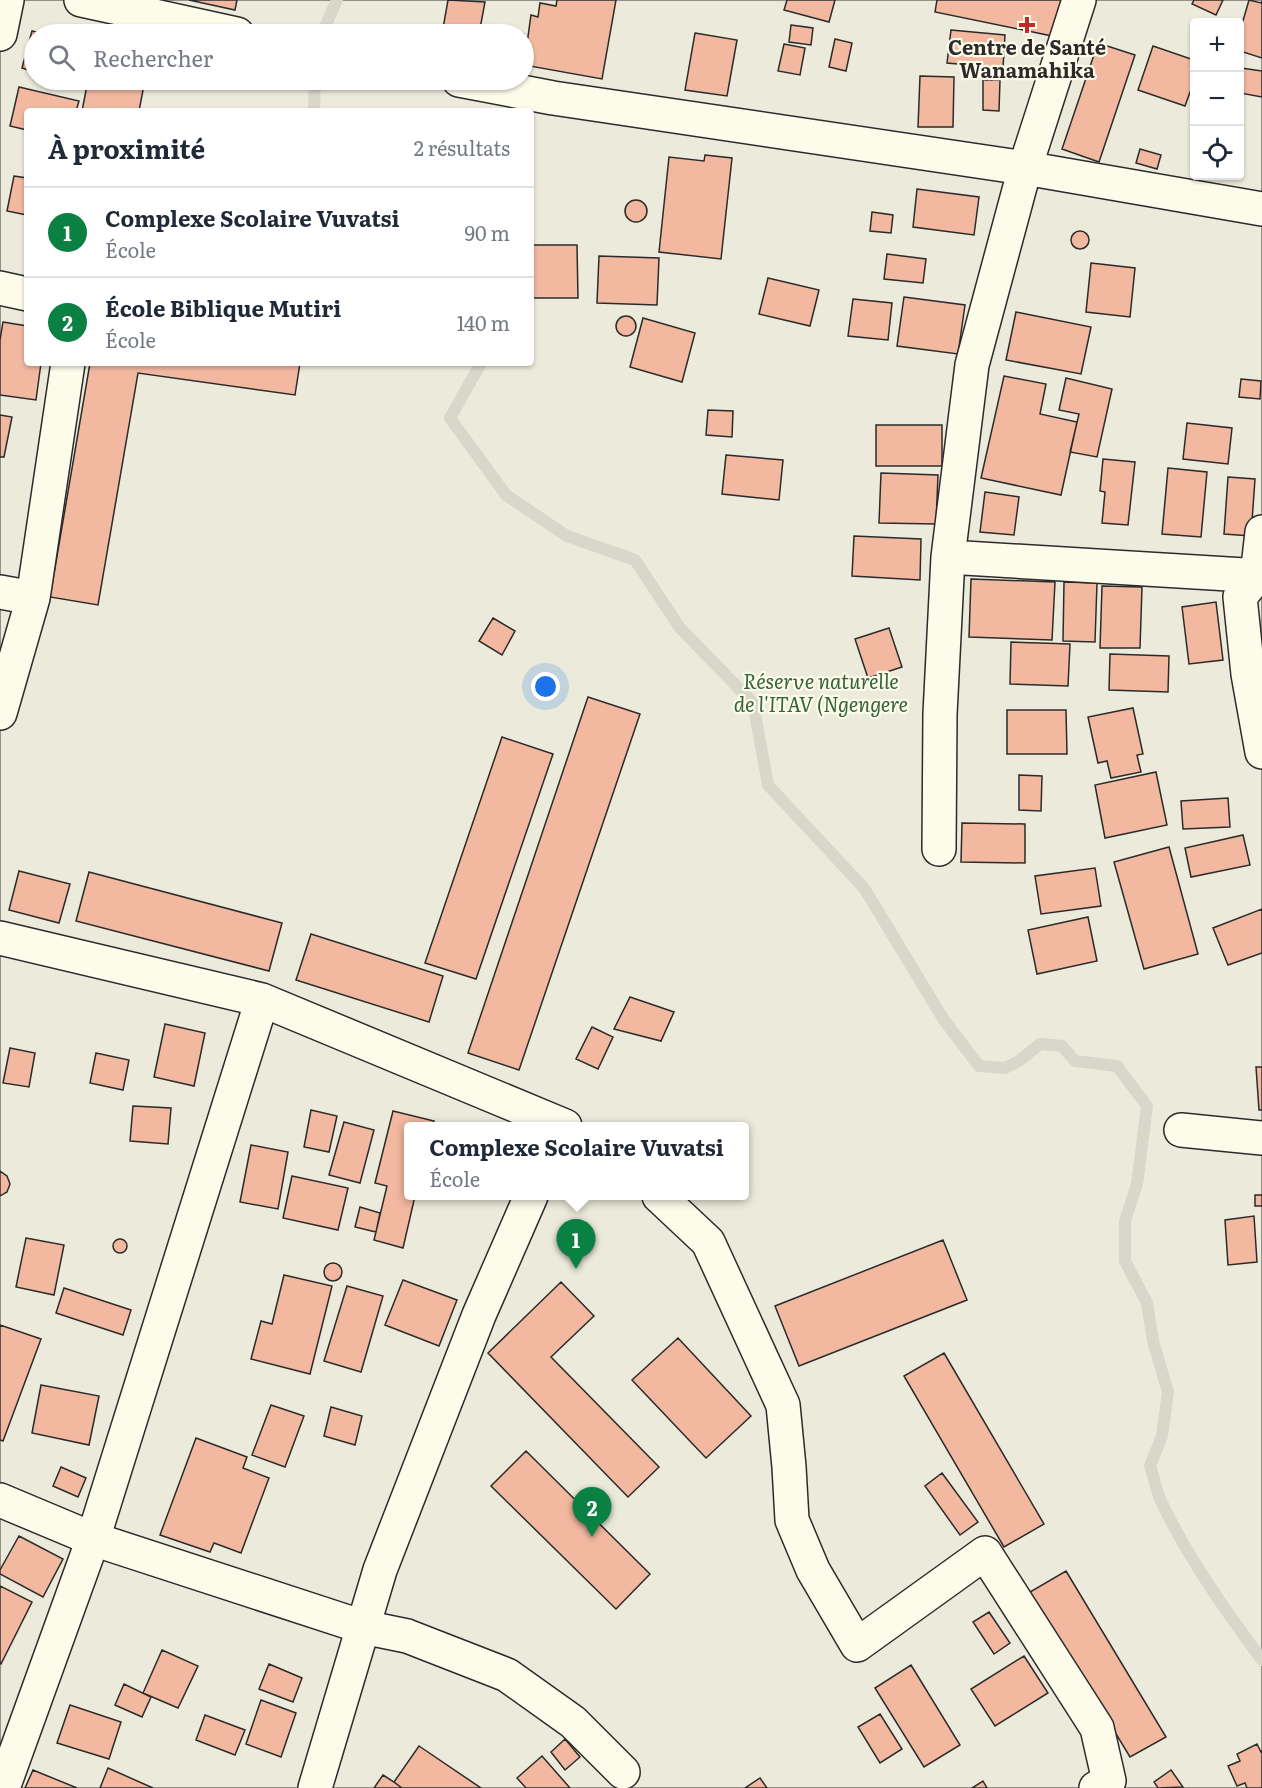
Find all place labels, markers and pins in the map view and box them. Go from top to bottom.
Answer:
marker: Centre de Santé Wanamahika [1018,16,1036,34]
place label: Centre de Santé Wanamahika [948,31,1106,84]
pin: 1 [556,1220,596,1269]
pin: 2 [572,1488,612,1537]

